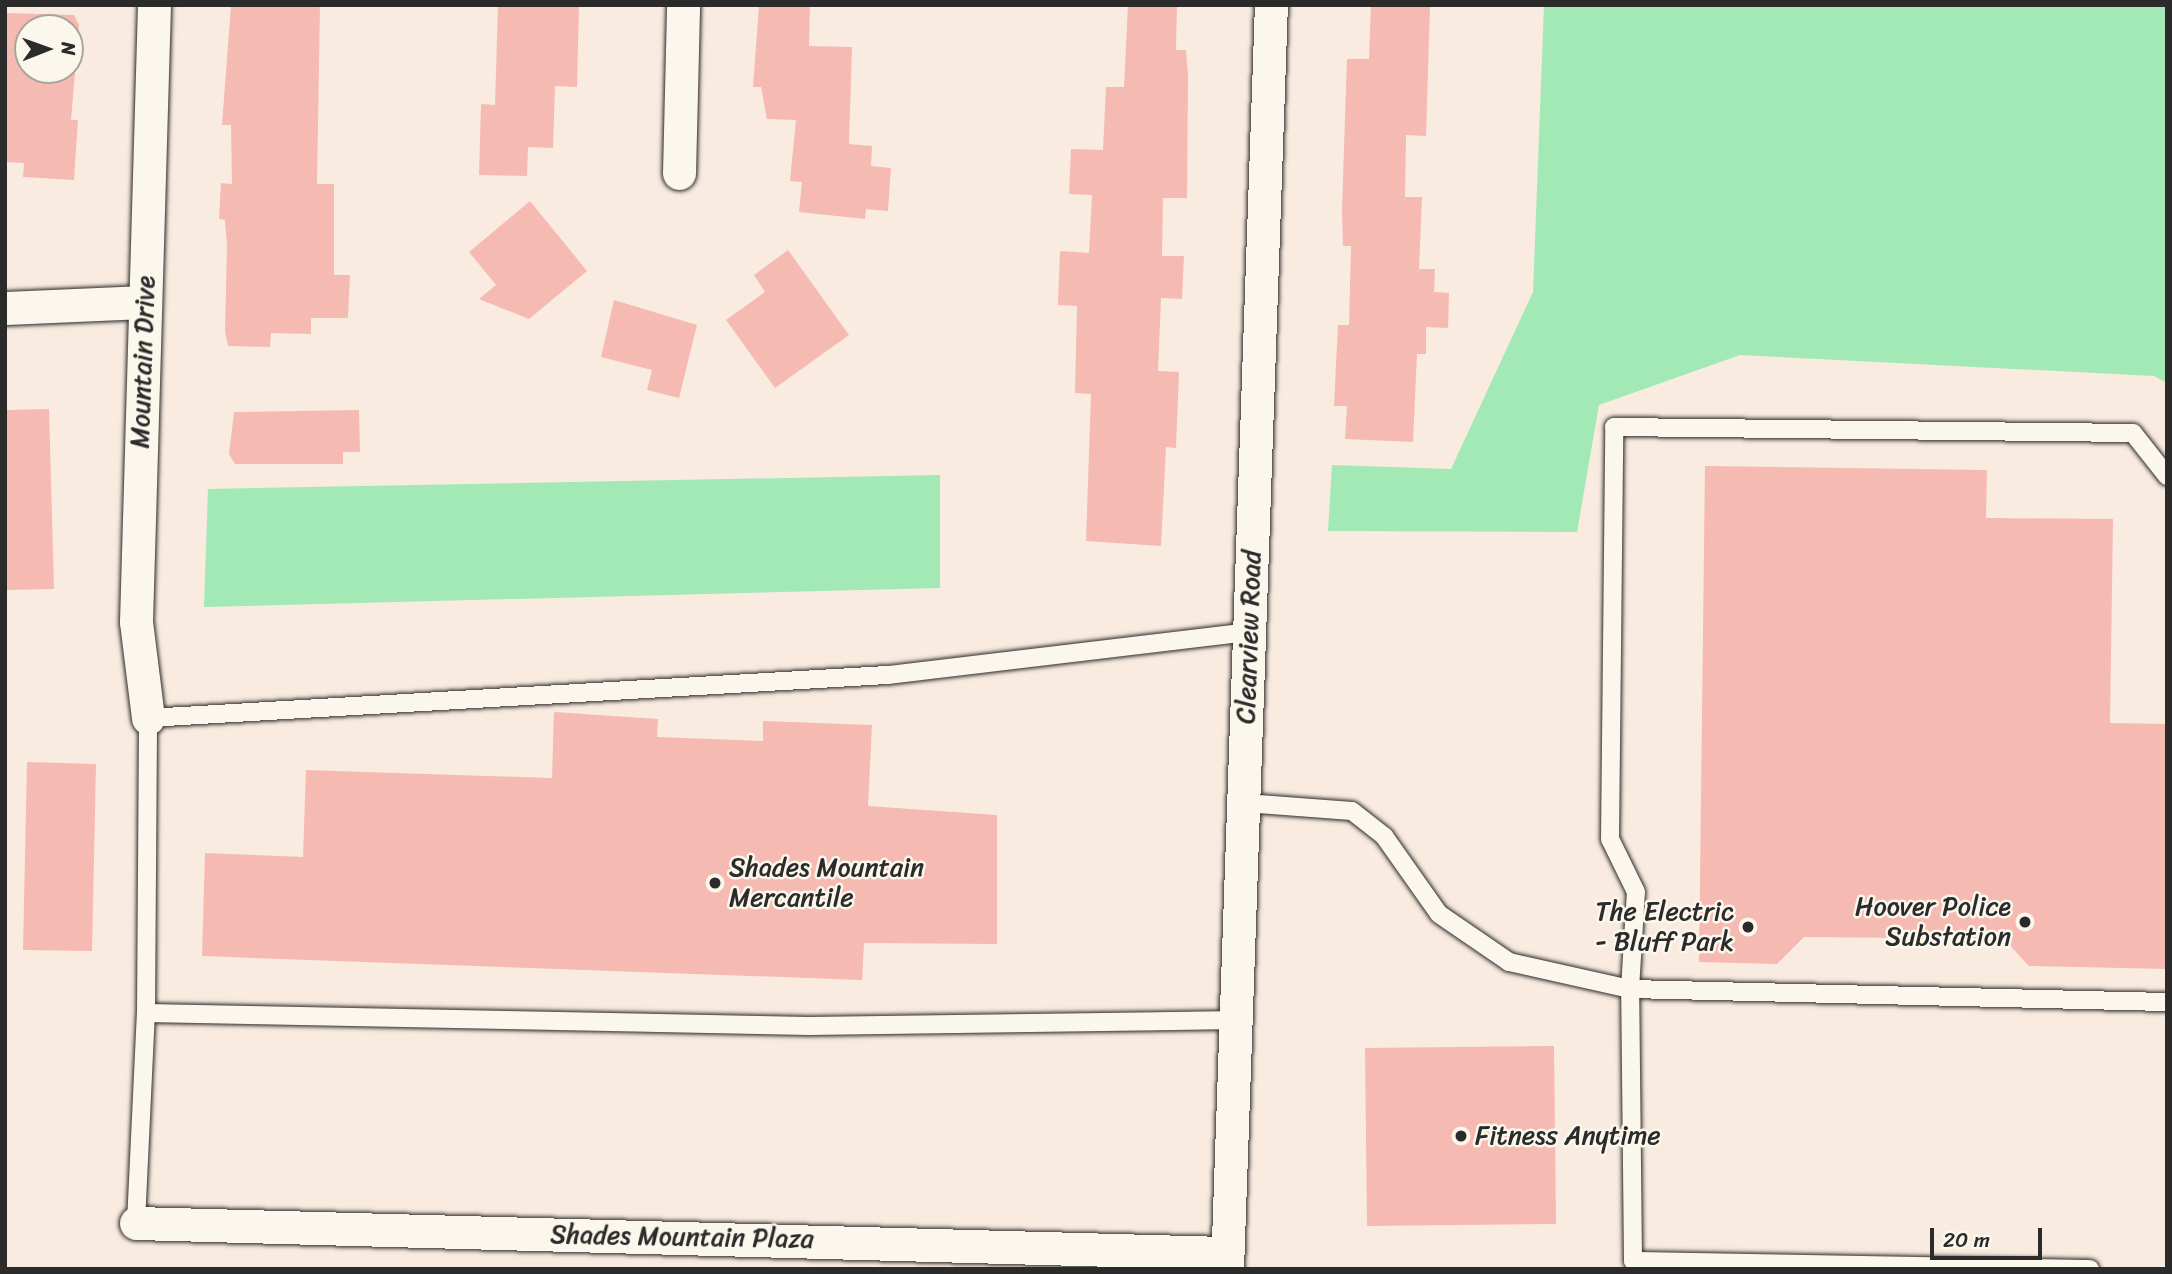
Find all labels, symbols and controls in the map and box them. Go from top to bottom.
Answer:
north arrow [14,14,84,84]
text: N [52,42,85,56]
street label: Mountain Drive [124,275,162,449]
street label: Clearview Road [1230,550,1268,724]
place label: Shades Mountain Mercantile [729,852,925,914]
marker: Shades Mountain Mercantile [707,875,723,891]
place label: Hoover Police Substation [1855,891,2011,953]
place label: The Electric - Bluff Park [1594,896,1734,958]
marker: Hoover Police Substation [2017,914,2033,930]
marker: The Electric - Bluff Park [1740,919,1756,935]
place label: Fitness Anytime [1475,1120,1660,1152]
marker: Fitness Anytime [1453,1128,1469,1144]
scale bar [1934,1214,2046,1258]
street label: Shades Mountain Plaza [550,1219,814,1255]
text: 20 m [1943,1221,1990,1259]

